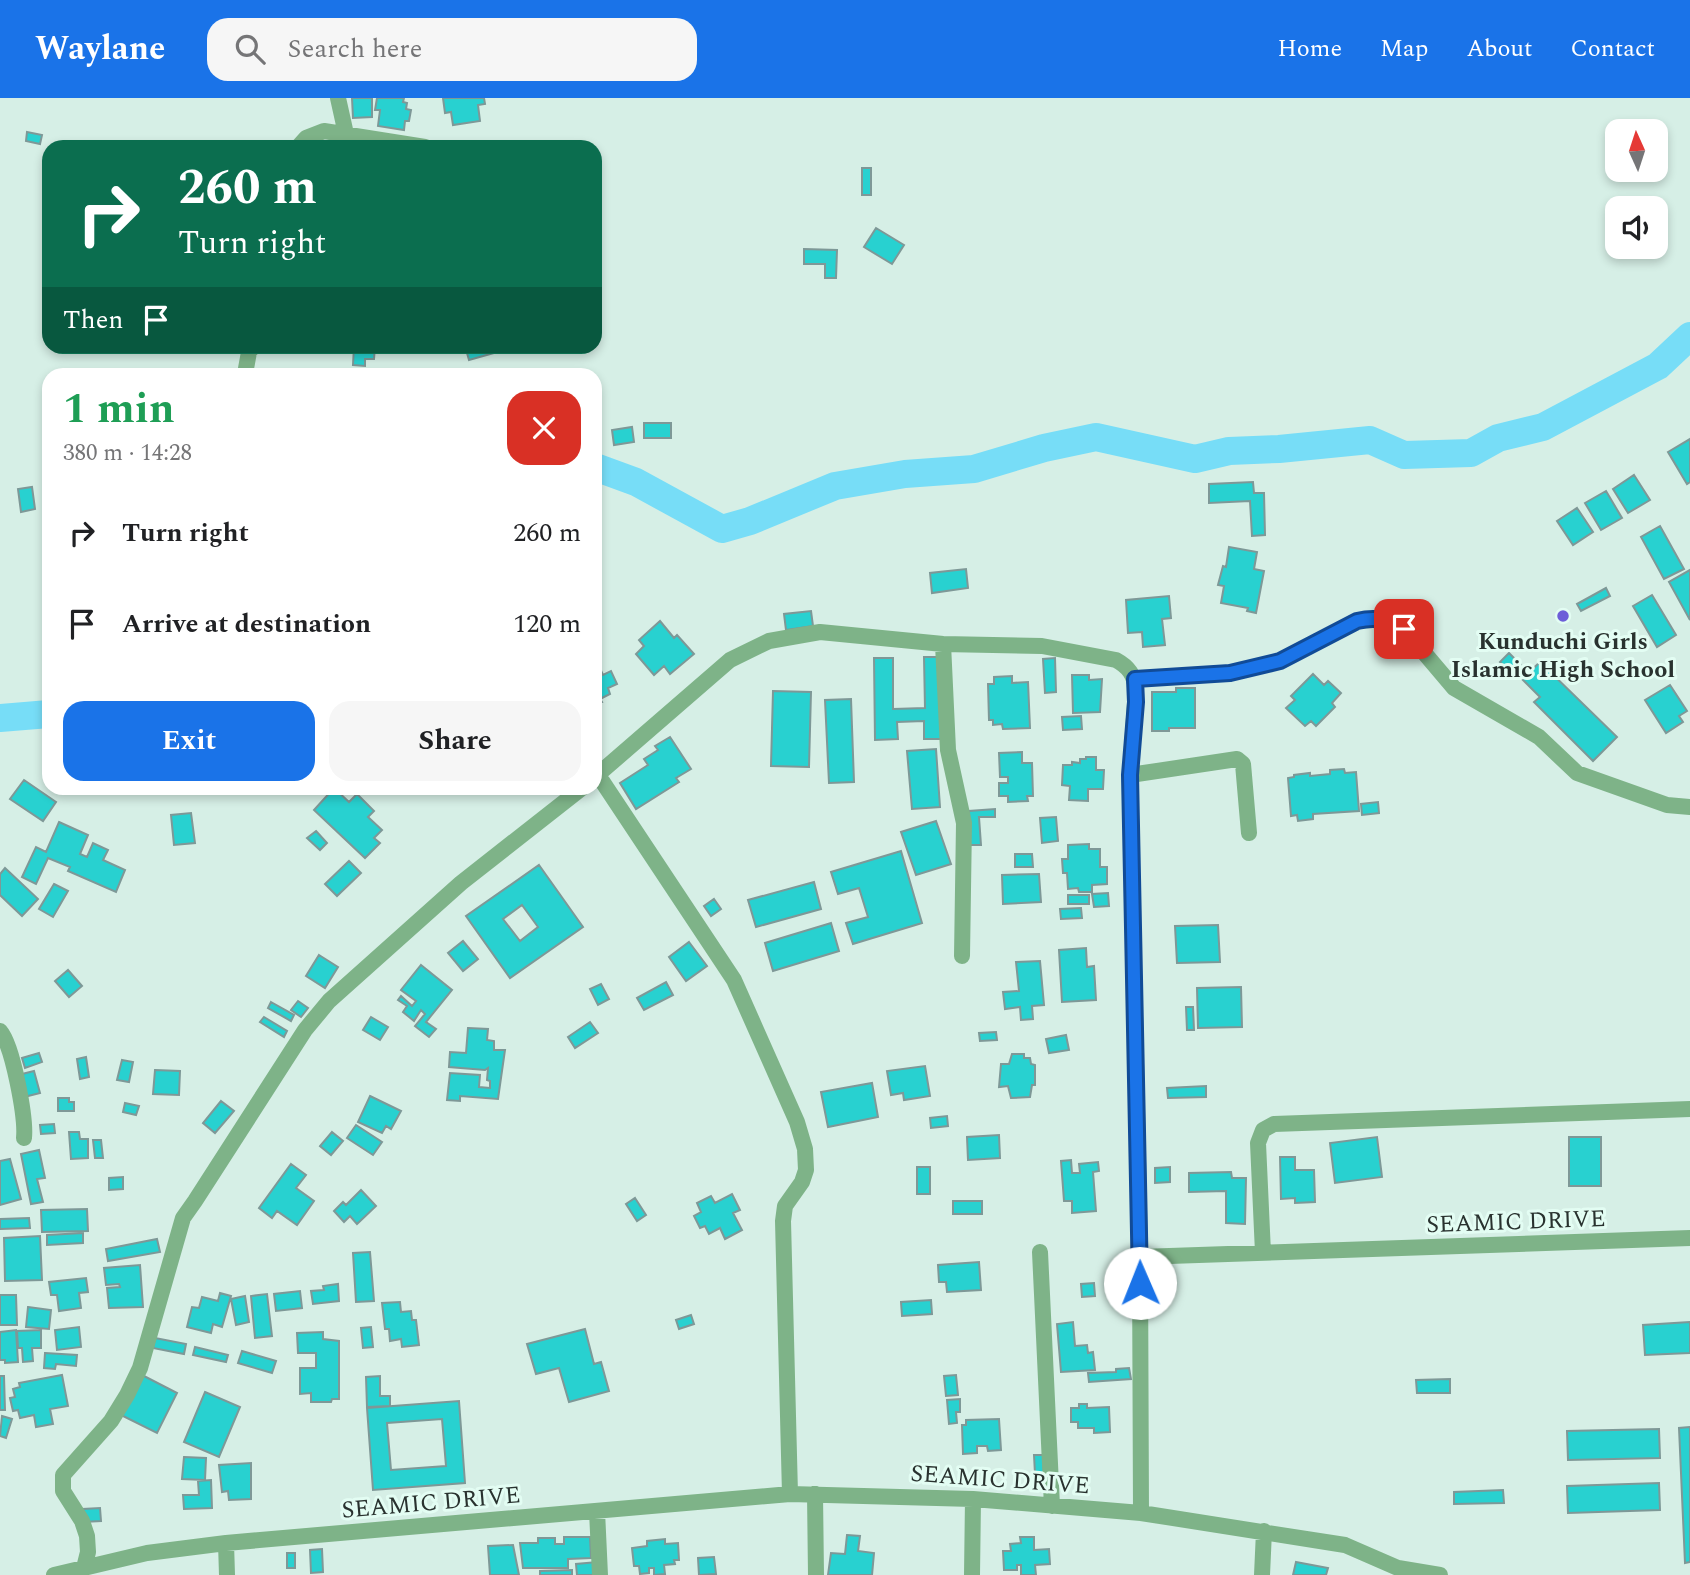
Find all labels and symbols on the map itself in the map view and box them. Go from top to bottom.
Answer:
north arrow [1605,119,1668,182]
pin [1374,599,1434,659]
marker: Kunduchi Girls Islamic High School [1555,608,1571,624]
place label: Kunduchi Girls Islamic High School [1451,624,1675,688]
street label: SEAMIC DRIVE [1426,1201,1606,1243]
position arrow [1103,1246,1177,1320]
street label: SEAMIC DRIVE [909,1456,1091,1504]
street label: SEAMIC DRIVE [340,1477,522,1529]

